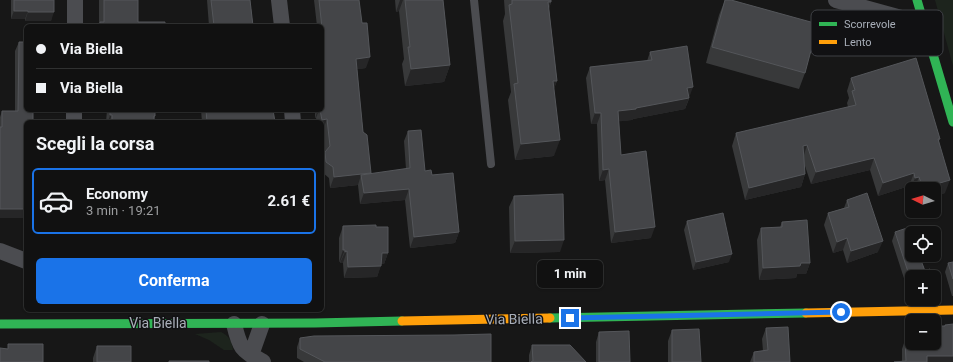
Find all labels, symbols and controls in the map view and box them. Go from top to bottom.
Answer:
legend [811,10,943,56]
text: Scorrevole [844,18,896,31]
text: Lento [844,36,872,49]
text: Via Biella [60,40,123,58]
text: Via Biella [60,79,123,97]
text: Scegli la corsa [36,133,154,154]
north arrow [905,182,941,218]
map controls [905,182,941,350]
icon: car [38,183,74,219]
text: Economy [86,185,148,203]
text: 2.61 € [267,192,310,210]
text: 3 min · 19:21 [86,203,161,218]
button: locate [905,226,941,262]
button: Conferma [36,258,312,304]
callout: 1 min [537,260,603,288]
text: 1 min [554,266,586,281]
button: + [905,270,941,306]
route start [832,303,850,321]
route end [561,309,579,327]
street label: Via Biella [485,311,543,327]
button: − [905,314,941,350]
street label: Via Biella [129,315,187,331]

